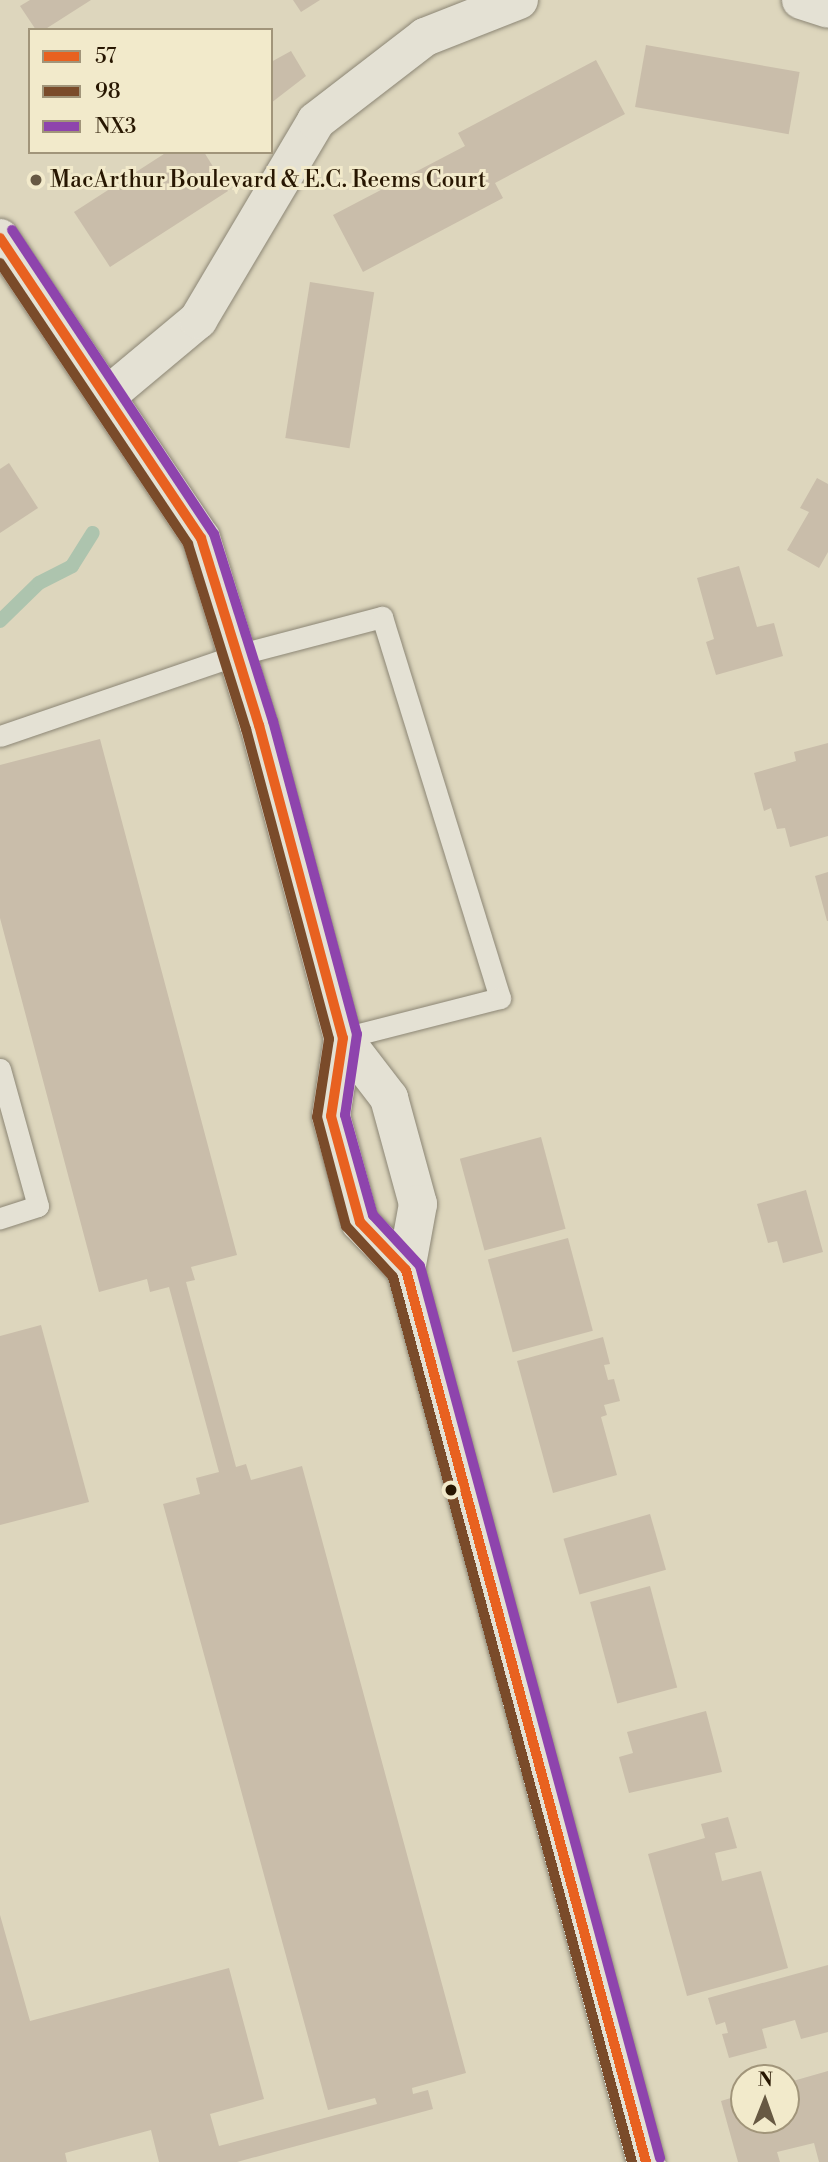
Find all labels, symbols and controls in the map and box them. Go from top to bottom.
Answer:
legend [28,28,273,154]
text: 57 [95,44,116,70]
text: 98 [95,79,121,105]
text: NX3 [95,114,136,140]
place label: MacArthur Boulevard & E.C. Reems Court [50,166,486,194]
marker: MacArthur Boulevard & E.C. Reems Court [28,172,44,188]
unlabelled marker [444,1483,458,1497]
north arrow [730,2064,800,2134]
text: N [758,2068,773,2092]

